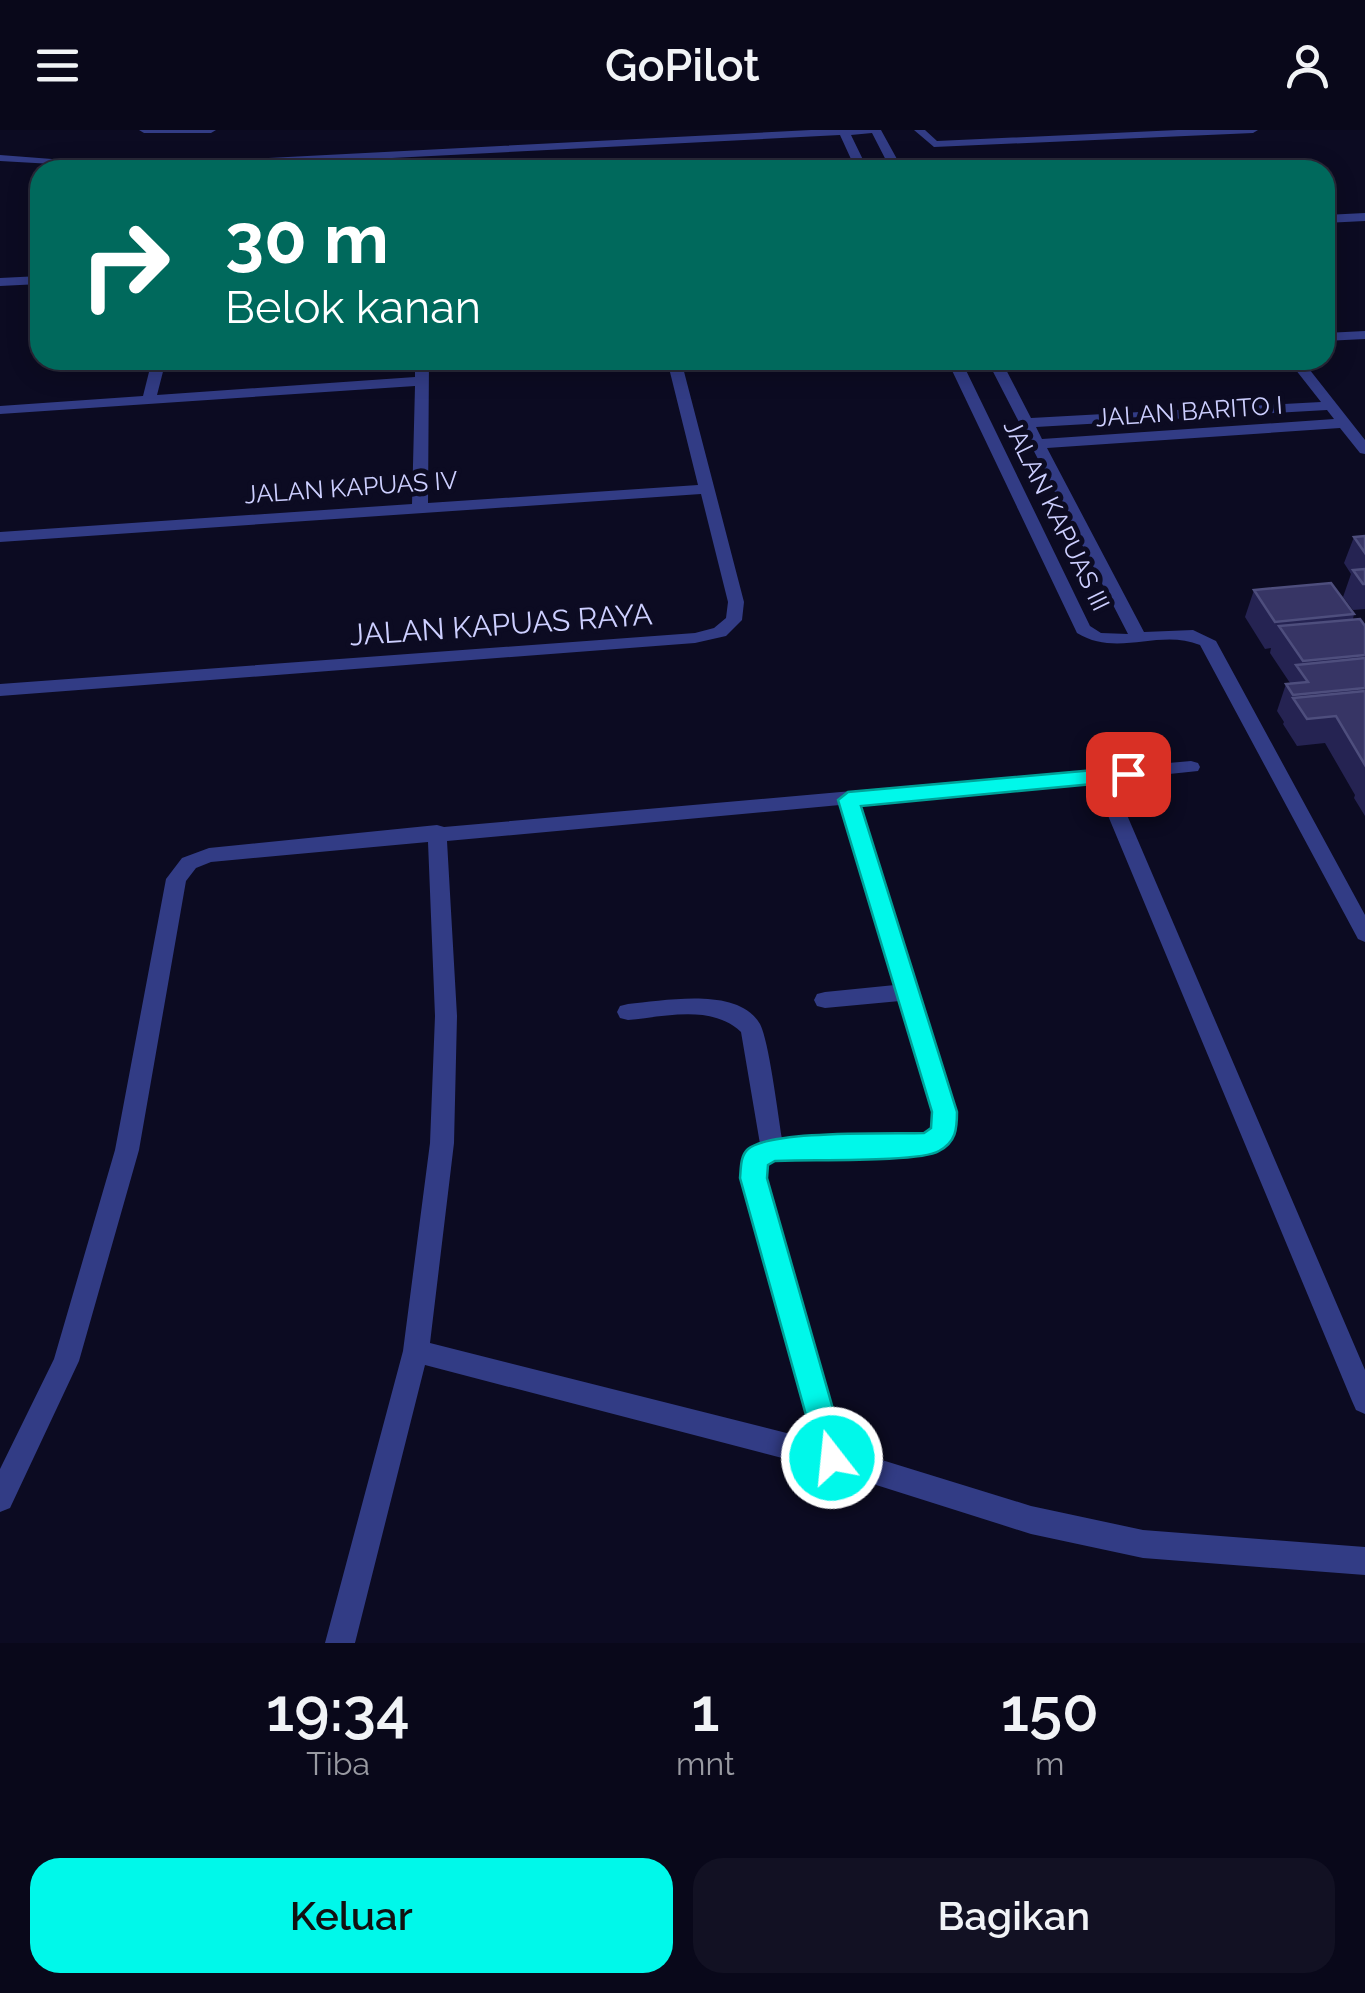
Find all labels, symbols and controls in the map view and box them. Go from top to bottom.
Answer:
icon: menu [30,38,85,93]
icon: person [1280,38,1335,93]
text: GoPilot [605,39,760,92]
text: 30 m [225,197,389,279]
icon: right [60,200,190,330]
text: Belok kanan [225,281,481,334]
street label: JALAN BARITO I [1095,390,1283,432]
street label: JALAN KAPUAS III [998,414,1116,616]
street label: JALAN KAPUAS IV [243,465,459,509]
street label: JALAN KAPUAS RAYA [348,596,654,653]
pin [1086,732,1171,817]
icon: arrive [1101,747,1156,802]
position arrow [780,1406,884,1510]
text: 19:34 [266,1675,410,1745]
text: 1 [691,1675,719,1745]
text: 150 [1001,1675,1099,1745]
text: Tiba [306,1745,370,1782]
text: mnt [676,1745,735,1782]
text: m [1035,1745,1065,1782]
button: Keluar [30,1858,673,1973]
button: Bagikan [693,1858,1335,1973]

